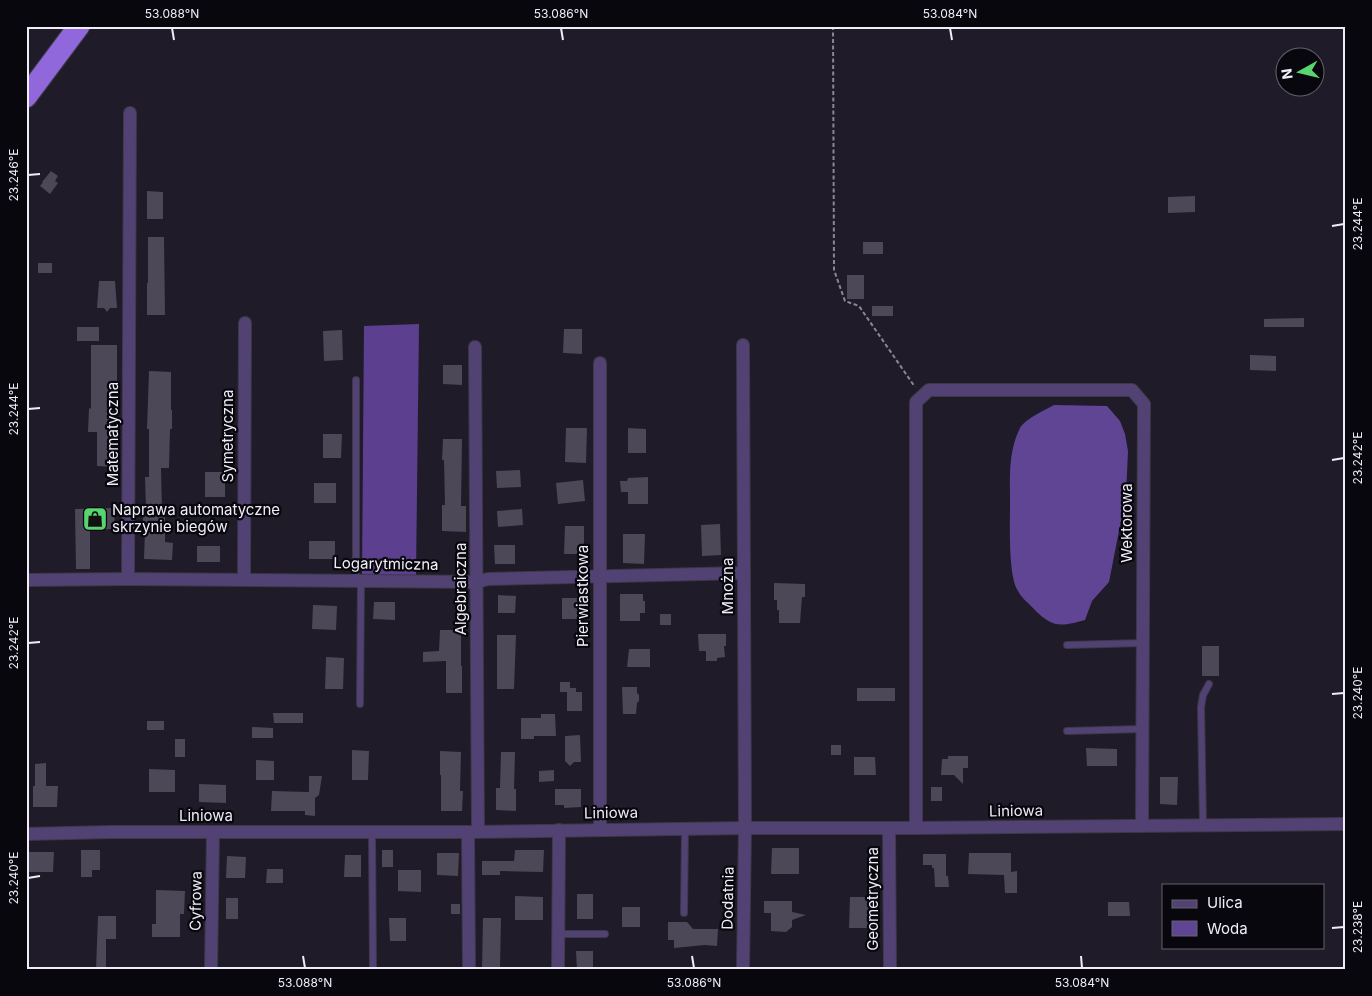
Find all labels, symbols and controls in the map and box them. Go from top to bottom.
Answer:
text: 53.088°N [145,6,199,21]
text: 53.086°N [534,6,588,21]
text: 53.084°N [923,6,977,21]
north arrow [1274,48,1324,98]
text: N [1277,67,1296,80]
text: 23.246°E [6,149,21,201]
text: 23.244°E [1350,198,1365,251]
street label: Matematyczna [103,382,122,486]
text: 23.244°E [6,383,21,436]
street label: Symetryczna [218,390,237,482]
text: 23.242°E [1350,432,1365,484]
street label: Wektorowa [1117,483,1136,563]
place label: Naprawa automatyczne skrzynie biegów [112,500,280,536]
shop icon: Naprawa automatyczne skrzynie biegów [82,506,108,532]
street label: Algebraiczna [451,543,470,635]
street label: Pierwiastkowa [573,545,592,647]
street label: Logarytmiczna [333,553,439,574]
street label: Mnożna [718,558,737,614]
text: 23.242°E [6,617,21,669]
text: 23.240°E [1350,666,1365,720]
street label: Liniowa [989,801,1043,820]
street label: Liniowa [584,803,638,822]
street label: Liniowa [179,806,233,825]
street label: Geometryczna [863,847,882,951]
text: 23.240°E [6,851,21,905]
street label: Dodatnia [717,866,738,930]
street label: Cyfrowa [185,871,206,931]
legend [1162,884,1324,948]
text: Ulica [1207,893,1243,912]
text: 23.238°E [1350,901,1365,953]
text: Woda [1207,919,1248,938]
text: 53.088°N [278,975,332,990]
text: 53.086°N [667,975,721,990]
text: 53.084°N [1055,975,1109,990]

